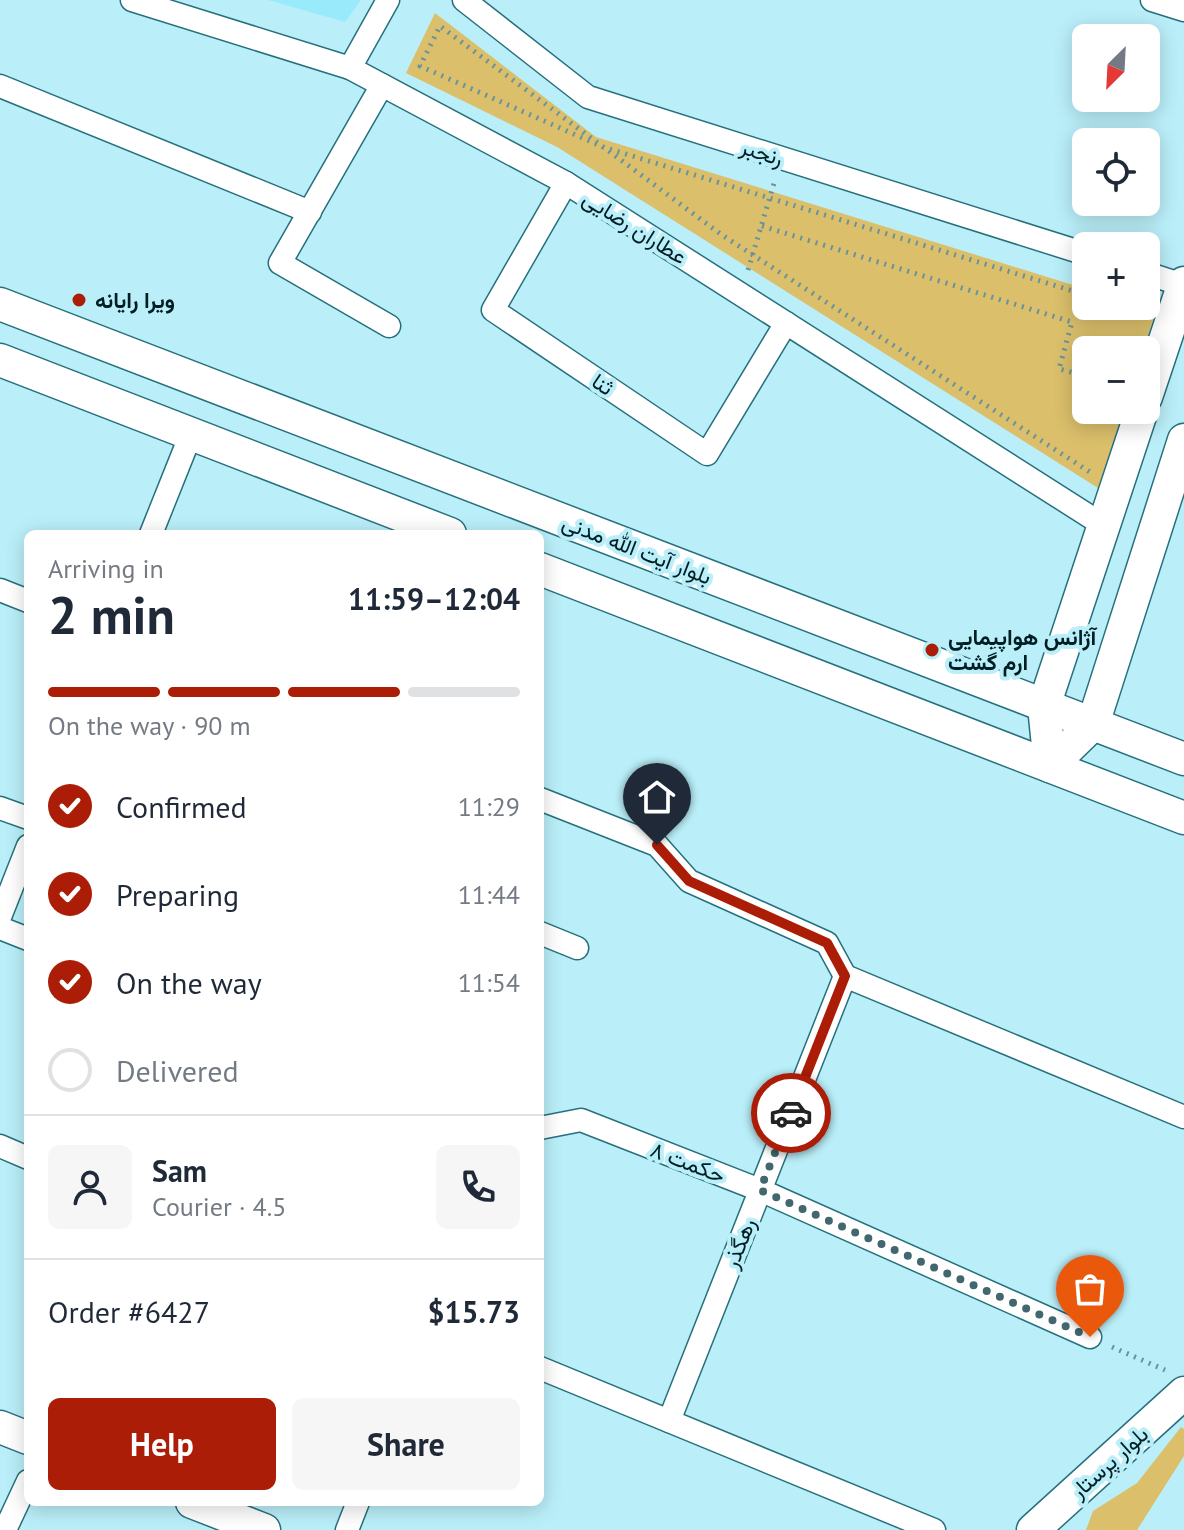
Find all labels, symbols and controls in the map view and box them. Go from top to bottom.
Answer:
north arrow [1072,24,1160,112]
map controls [1072,24,1160,424]
button: locate [1072,128,1160,216]
street label: رنجبر [736,132,787,172]
street label: عطاران رضایی [578,184,692,270]
button: + [1072,232,1160,320]
place label: ویرا رایانه [95,286,175,314]
marker: ویرا رایانه [70,291,88,309]
button: − [1072,336,1160,424]
street label: ثنا [587,367,619,401]
street label: بلوار آیت الله مدنی [558,508,716,590]
text: Arriving in [48,552,164,585]
text: 11:59–12:04 [348,579,520,618]
text: 2 min [48,581,175,648]
place label: آژانس هواپیمایی ارم‌ گشت [948,623,1097,677]
marker: آژانس هواپیمایی ارم‌ گشت [923,641,941,659]
text: On the way · 90 m [48,709,251,742]
pin [623,763,691,845]
icon: home [635,775,679,819]
icon: check [48,784,92,828]
text: Confirmed [116,787,247,826]
text: 11:29 [458,790,520,823]
icon: check [48,872,92,916]
text: Preparing [116,875,239,914]
text: 11:44 [458,878,520,911]
icon: check [48,960,92,1004]
text: On the way [116,963,262,1002]
text: 11:54 [458,966,520,999]
text: Delivered [116,1051,239,1090]
courier [751,1073,831,1153]
icon: car [769,1091,813,1135]
street label: حکمت ۸ [647,1135,729,1189]
button: person [48,1145,132,1229]
button: phone [436,1145,520,1229]
text: Sam [152,1151,207,1190]
text: Courier · 4.5 [152,1190,286,1223]
street label: رهگذر [716,1214,762,1273]
pin [1056,1255,1124,1337]
icon: bag [1068,1267,1112,1311]
text: Order #6427 [48,1292,210,1331]
text: $15.73 [428,1292,520,1331]
button: Help [48,1398,276,1490]
button: Share [292,1398,520,1490]
street label: بلوار پرستار [1064,1420,1154,1506]

